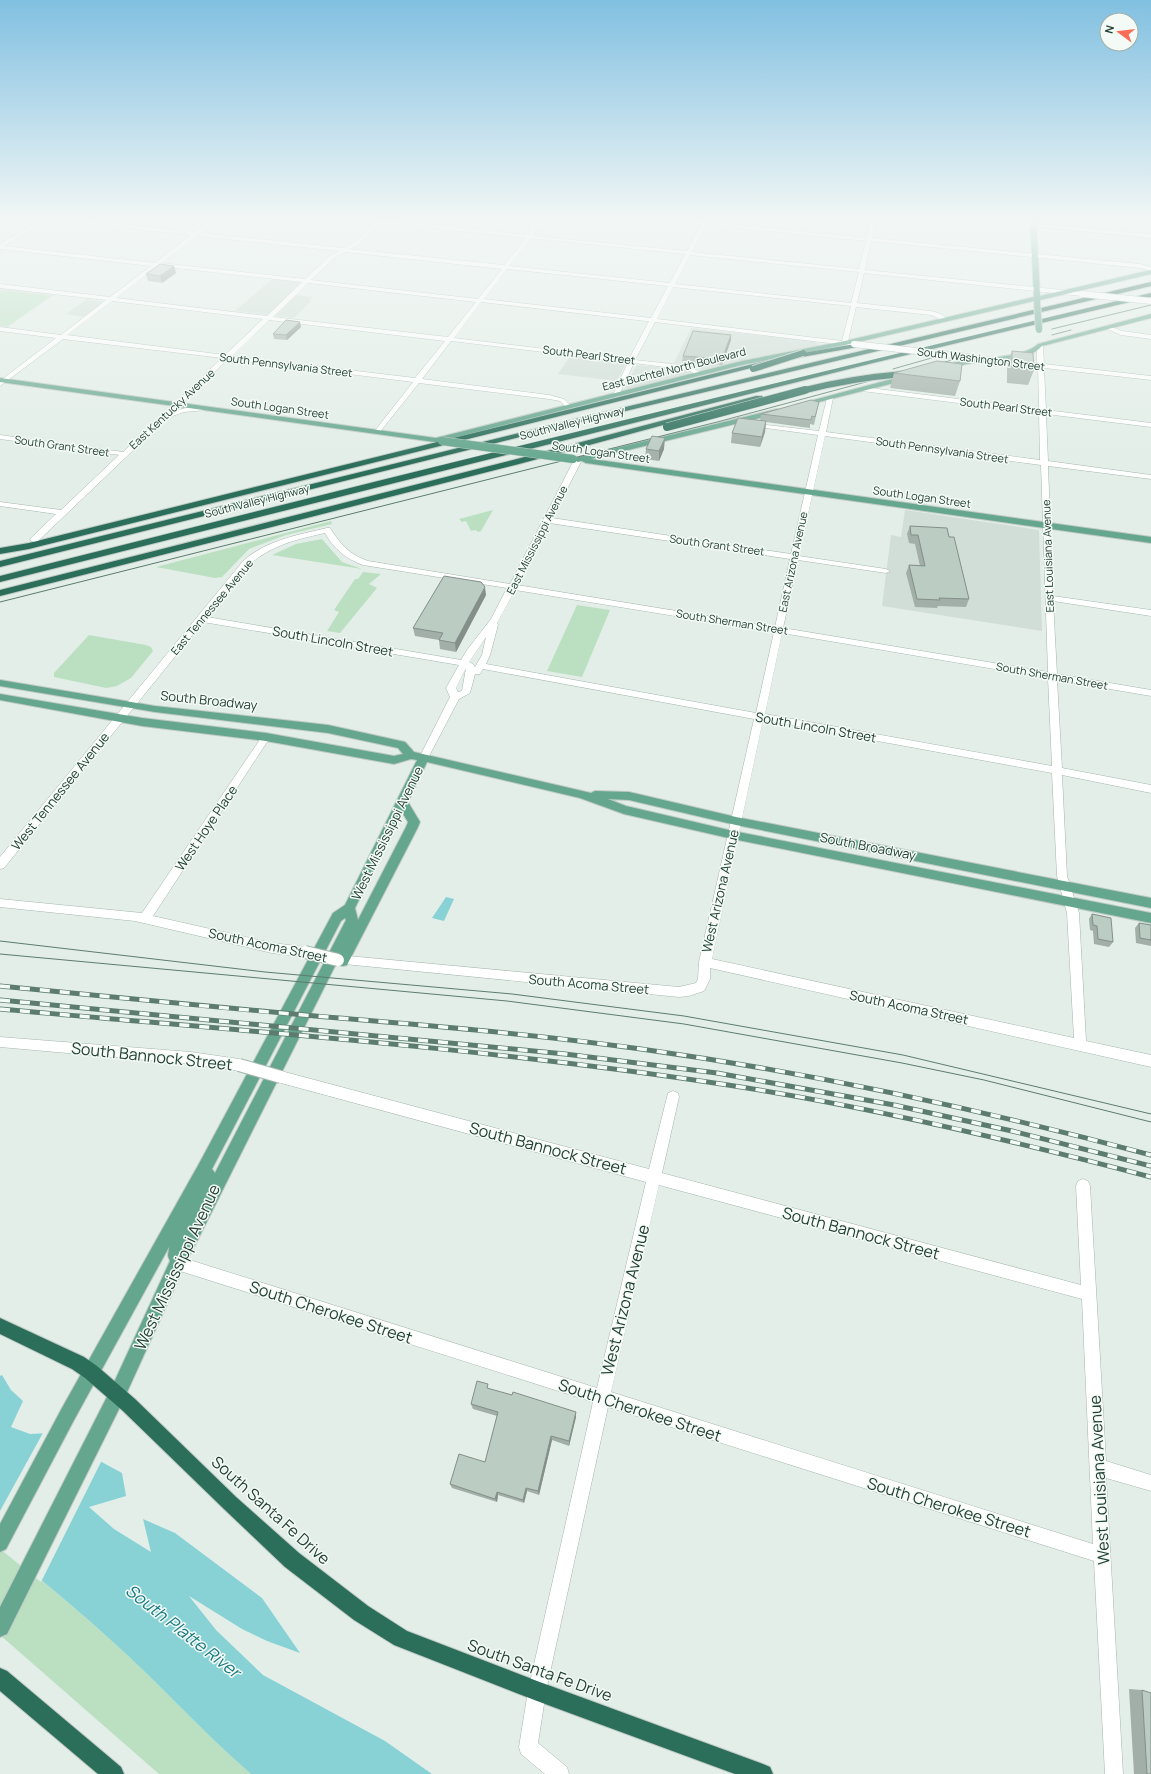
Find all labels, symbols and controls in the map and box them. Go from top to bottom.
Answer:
north arrow [1099,12,1139,52]
text: N [1101,23,1117,35]
street label: South Pearl Street [542,341,636,368]
street label: East Buchtel North Boulevard [601,343,747,394]
street label: South Washington Street [916,343,1046,374]
street label: South Pennsylvania Street [219,349,353,380]
street label: East Kentucky Avenue [126,365,218,452]
street label: South Logan Street [230,393,330,422]
street label: South Pearl Street [959,393,1053,420]
street label: South Valley Highway [518,402,626,443]
street label: South Grant Street [13,431,111,460]
street label: South Pennsylvania Street [875,433,1009,466]
street label: South Logan Street [551,437,651,466]
street label: South Valley Highway [203,480,311,521]
street label: East Mississippi Avenue [503,482,571,597]
street label: South Logan Street [872,482,972,511]
street label: East Louisiana Avenue [1038,499,1057,613]
street label: East Arizona Avenue [775,510,811,614]
street label: South Grant Street [668,530,766,559]
street label: East Tennessee Avenue [167,555,256,658]
street label: South Sherman Street [675,605,789,638]
street label: South Lincoln Street [271,621,395,661]
street label: South Sherman Street [995,658,1109,693]
street label: South Broadway [160,686,258,714]
street label: South Lincoln Street [754,707,878,747]
street label: West Tennessee Avenue [7,728,113,854]
street label: West Mississippi Avenue [347,763,427,903]
street label: West Hoye Place [171,781,241,874]
street label: West Arizona Avenue [697,827,743,954]
street label: South Broadway [818,828,918,864]
street label: South Acoma Street [207,924,329,966]
street label: South Acoma Street [528,970,650,998]
street label: South Acoma Street [848,986,970,1028]
street label: South Bannock Street [70,1037,234,1075]
street label: South Bannock Street [467,1116,629,1180]
street label: West Mississippi Avenue [129,1181,225,1353]
street label: South Bannock Street [780,1201,942,1265]
street label: West Arizona Avenue [596,1222,654,1378]
street label: South Cherokee Street [247,1275,415,1349]
street label: South Cherokee Street [556,1373,724,1447]
street label: West Louisiana Avenue [1084,1395,1114,1565]
street label: South Santa Fe Drive [207,1451,335,1569]
street label: South Cherokee Street [864,1472,1034,1542]
water label: South Platte River [121,1579,247,1684]
street label: South Santa Fe Drive [465,1634,615,1706]

